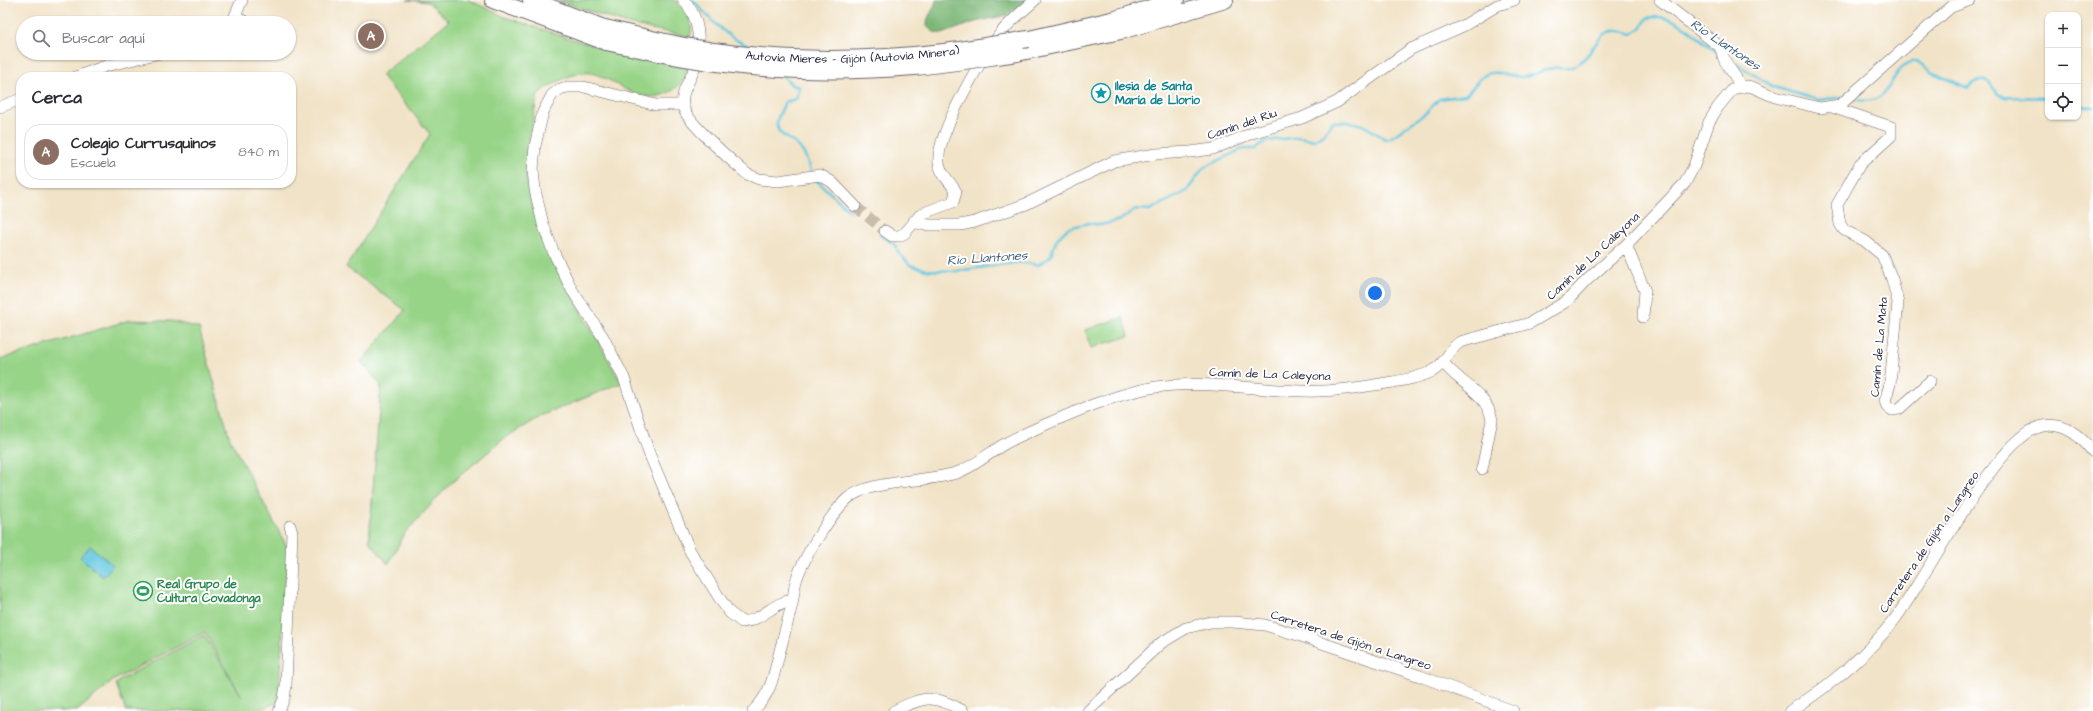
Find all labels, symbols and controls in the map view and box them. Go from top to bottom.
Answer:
map controls [2045,12,2081,120]
button: + [2045,12,2081,48]
water label: Rio Llantones [1687,15,1765,76]
search box [16,16,296,60]
pin: A [358,21,384,51]
icon: search [30,27,52,49]
text: Buscar aquí [62,28,144,49]
street label: Autovía Mieres - Gijón (Autovía Minera) [745,42,961,68]
button: − [2045,48,2081,84]
place label: Ilesia de Santa María de Llorio [1115,78,1200,109]
place icon: Ilesia de Santa María de Llorio [1090,82,1112,104]
button: locate [2045,84,2081,120]
text: Cerca [32,86,82,110]
street label: Camín del Riu [1205,105,1279,144]
text: Colegio Currusquinos [71,133,216,154]
text: A [42,143,50,161]
text: 840 m [238,143,279,161]
text: Escuela [71,154,116,172]
street label: Camín de La Caleyona [1543,209,1644,305]
water label: Rio Llantones [946,246,1029,270]
your location [1365,283,1385,303]
street label: Camín de La Mata [1867,296,1892,398]
street label: Camín de La Caleyona [1209,364,1331,386]
street label: Carretera de Gijón a Langreo [1875,468,1984,617]
place label: Real Grupo de Cultura Covadonga [157,576,262,609]
sports icon: Real Grupo de Cultura Covadonga [132,580,154,602]
street label: Carretera de Gijón a Langreo [1268,606,1434,676]

